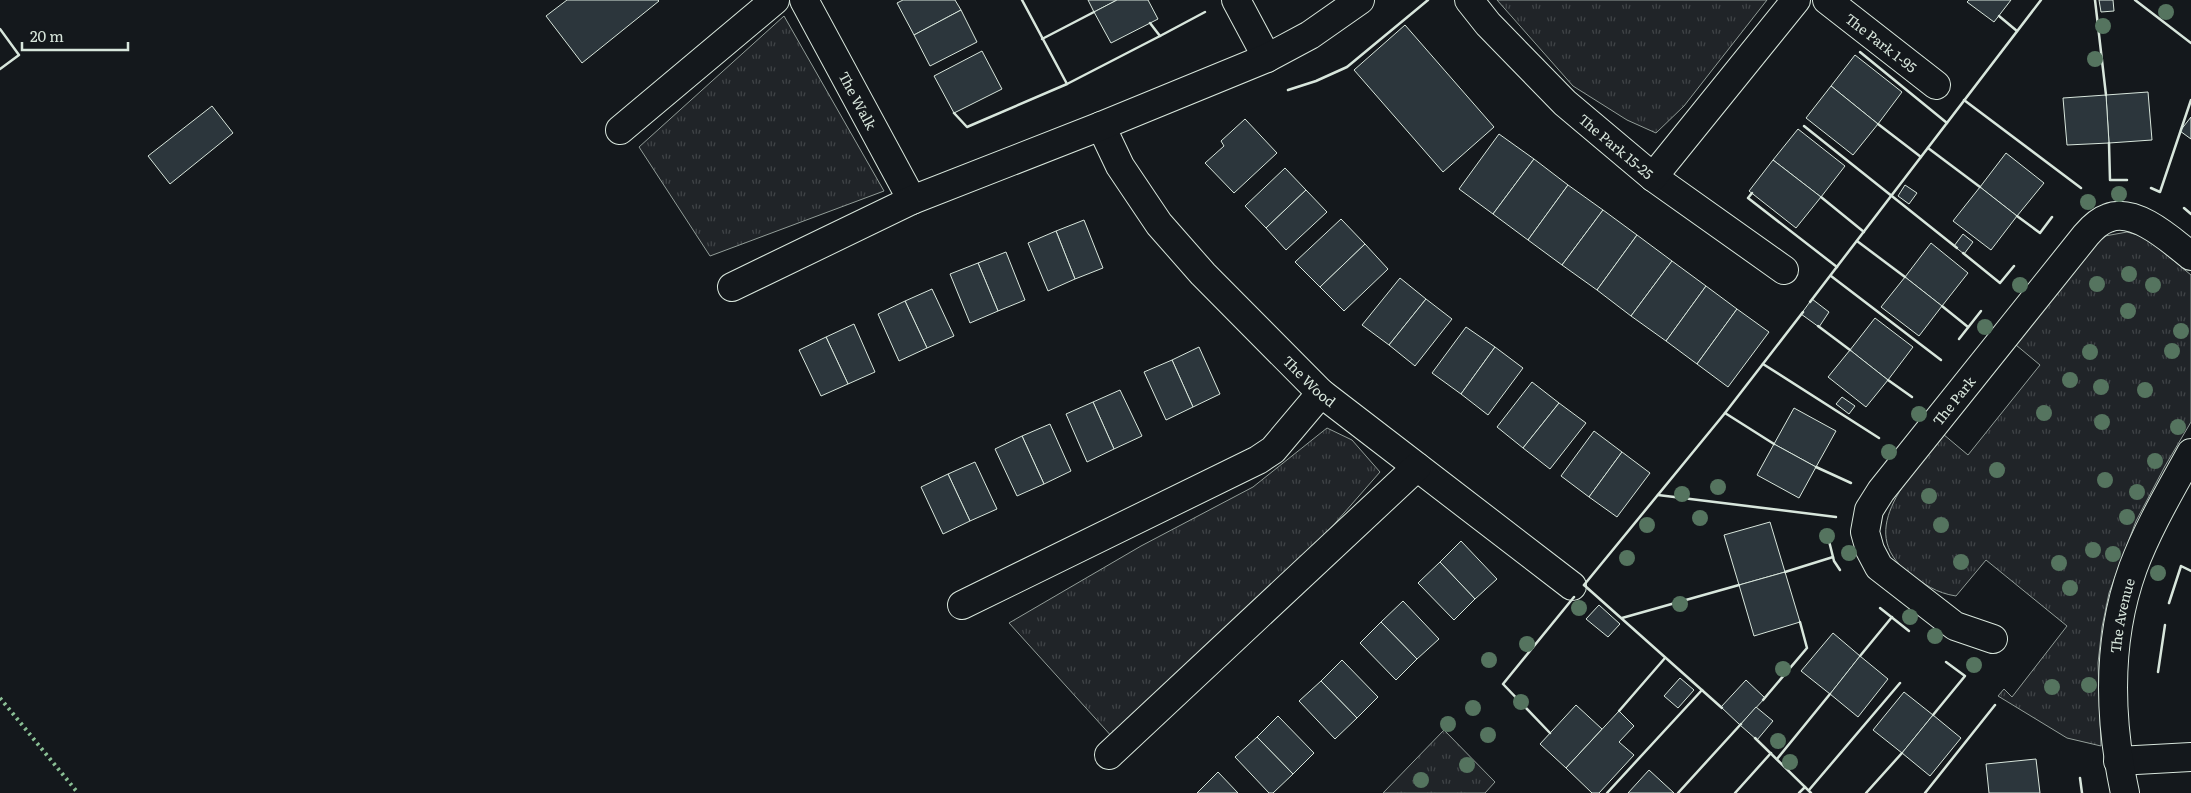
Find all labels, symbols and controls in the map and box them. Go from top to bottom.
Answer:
street label: The Park 1-95 [1841,8,1921,77]
scale bar [22,20,129,52]
text: 20 m [30,24,64,47]
street label: The Walk [834,68,882,133]
street label: The Park 15-25 [1575,109,1658,184]
street label: The Wood [1279,351,1341,411]
street label: The Park [1927,371,1980,429]
street label: The Avenue [2105,575,2139,654]

